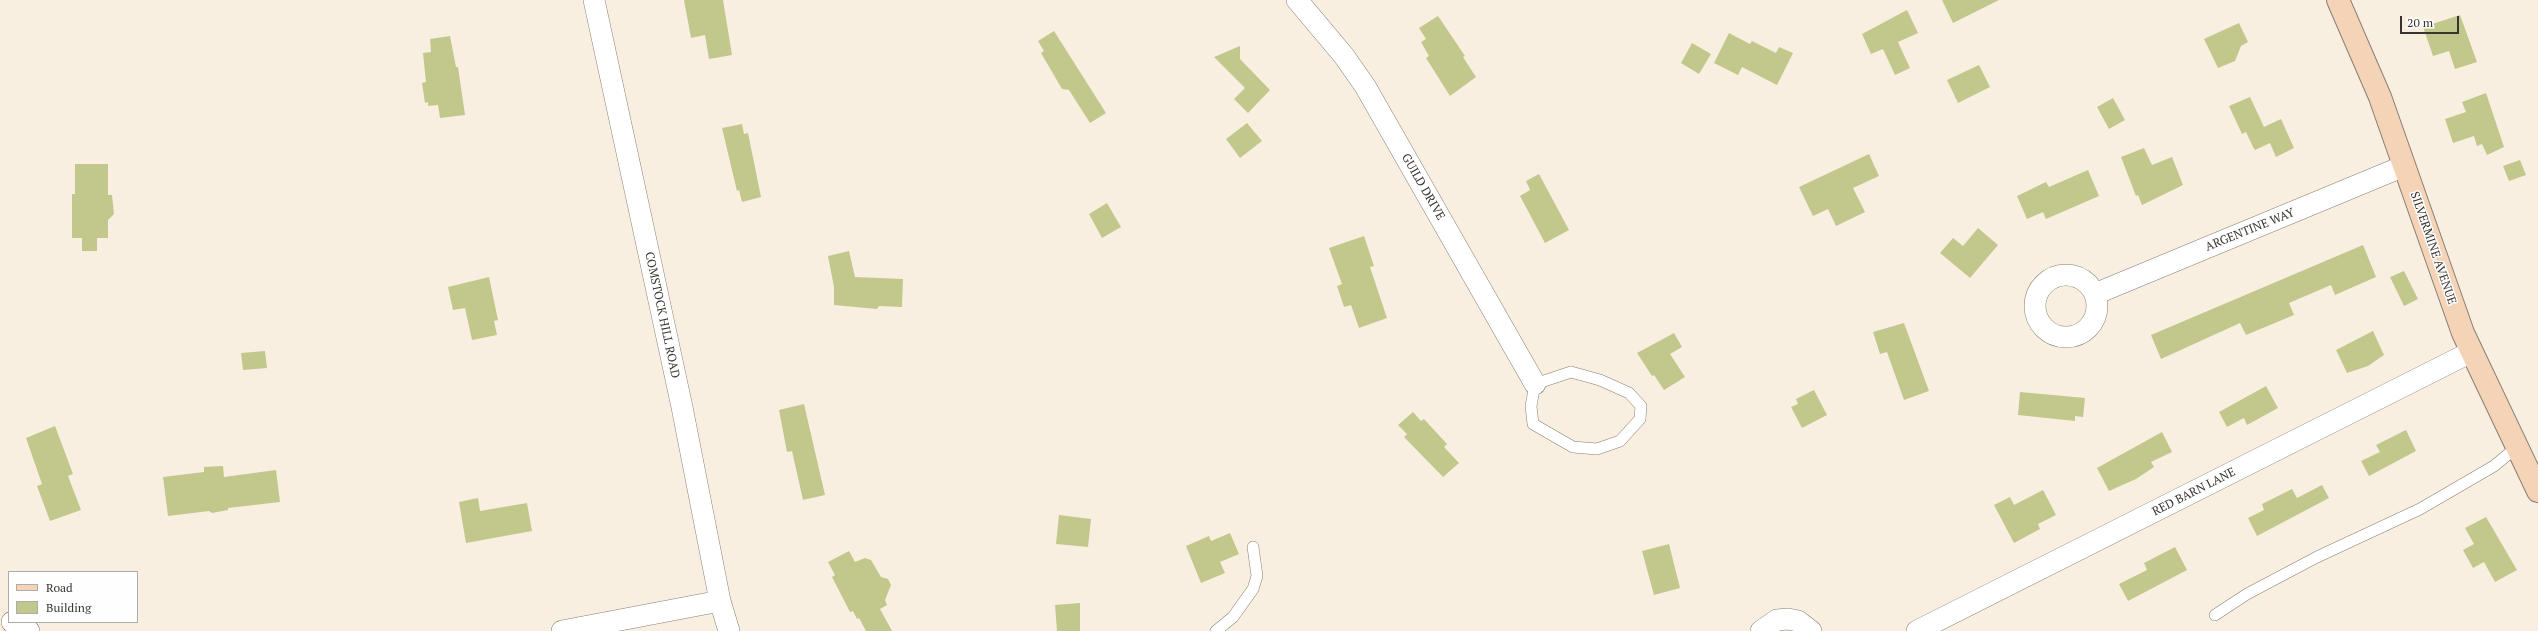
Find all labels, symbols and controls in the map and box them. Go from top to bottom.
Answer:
scale bar [2402,8,2461,34]
text: 20 m [2407,15,2433,30]
street label: GUILD DRIVE [1398,151,1448,223]
street label: SILVERMINE AVENUE [2407,190,2459,306]
street label: ARGENTINE WAY [2203,206,2297,254]
street label: COMSTOCK HILL ROAD [642,251,682,379]
street label: RED BARN LANE [2150,465,2238,519]
legend [8,571,138,623]
text: Road [46,580,73,595]
text: Building [46,600,91,615]

